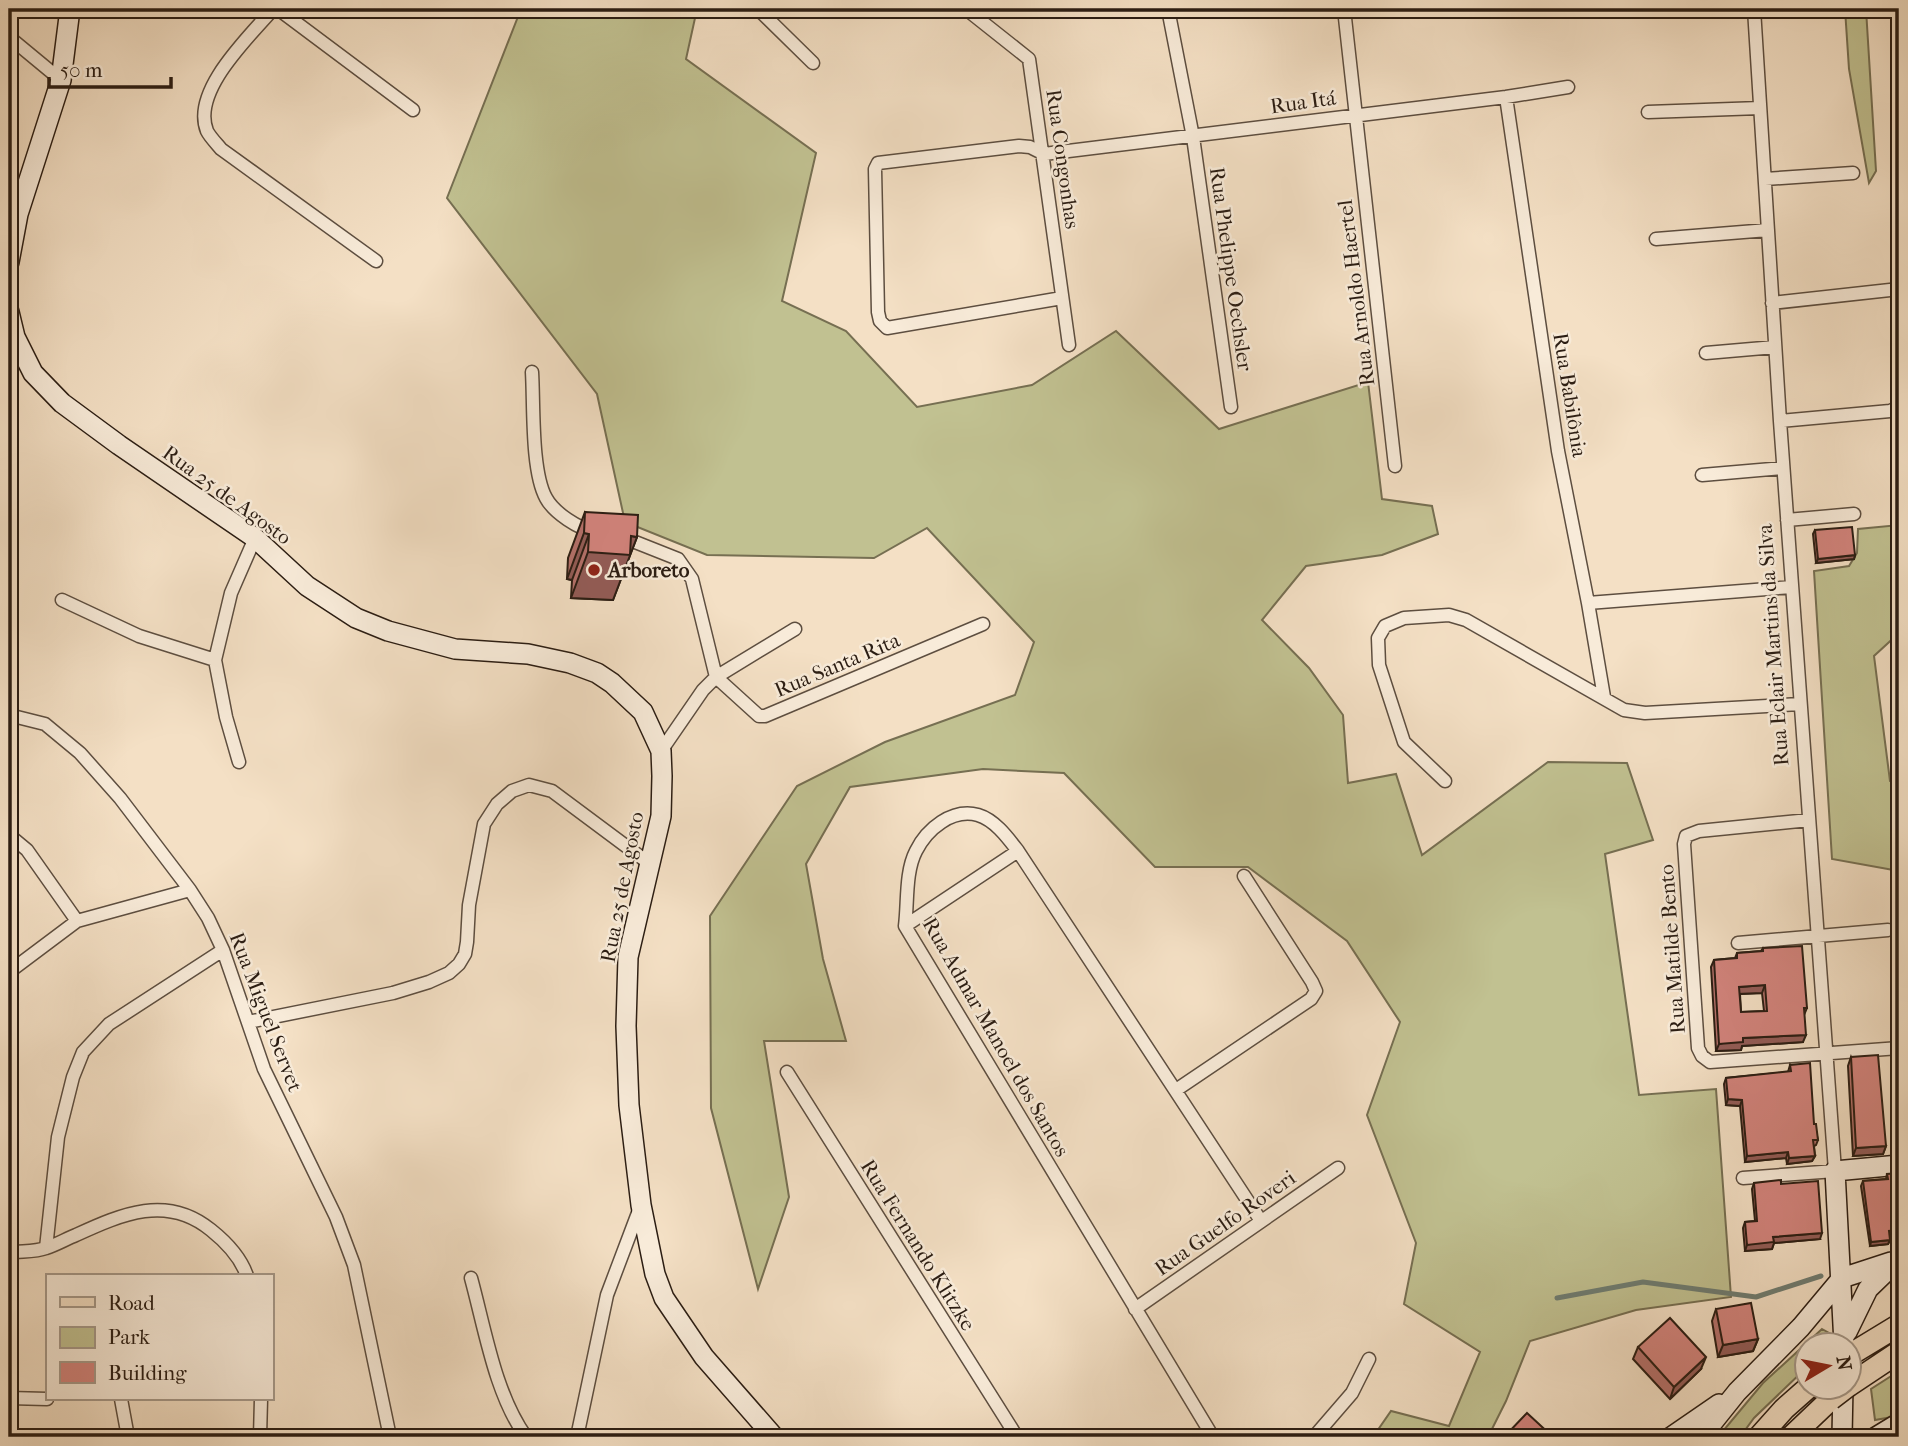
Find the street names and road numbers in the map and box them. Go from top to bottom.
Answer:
street label: Rua Itá [1269,85,1338,118]
street label: Rua Congonhas [1041,88,1085,231]
street label: Rua Phelippe Oechsler [1205,165,1257,373]
street label: Rua Arnoldo Haertel [1333,198,1379,388]
street label: Rua Babilônia [1548,331,1592,459]
street label: Rua 25 de Agosto [158,440,296,550]
street label: Rua Eclair Martins da Silva [1753,523,1793,767]
street label: Rua Santa Rita [771,628,904,702]
street label: Rua 25 de Agosto [596,810,648,964]
street label: Rua Matilde Bento [1654,863,1690,1035]
street label: Rua Admar Manoel dos Santos [918,913,1074,1161]
street label: Rua Miguel Servet [225,929,308,1095]
street label: Rua Fernando Klitzke [856,1155,980,1335]
street label: Rua Guelfo Roveri [1150,1165,1300,1281]

